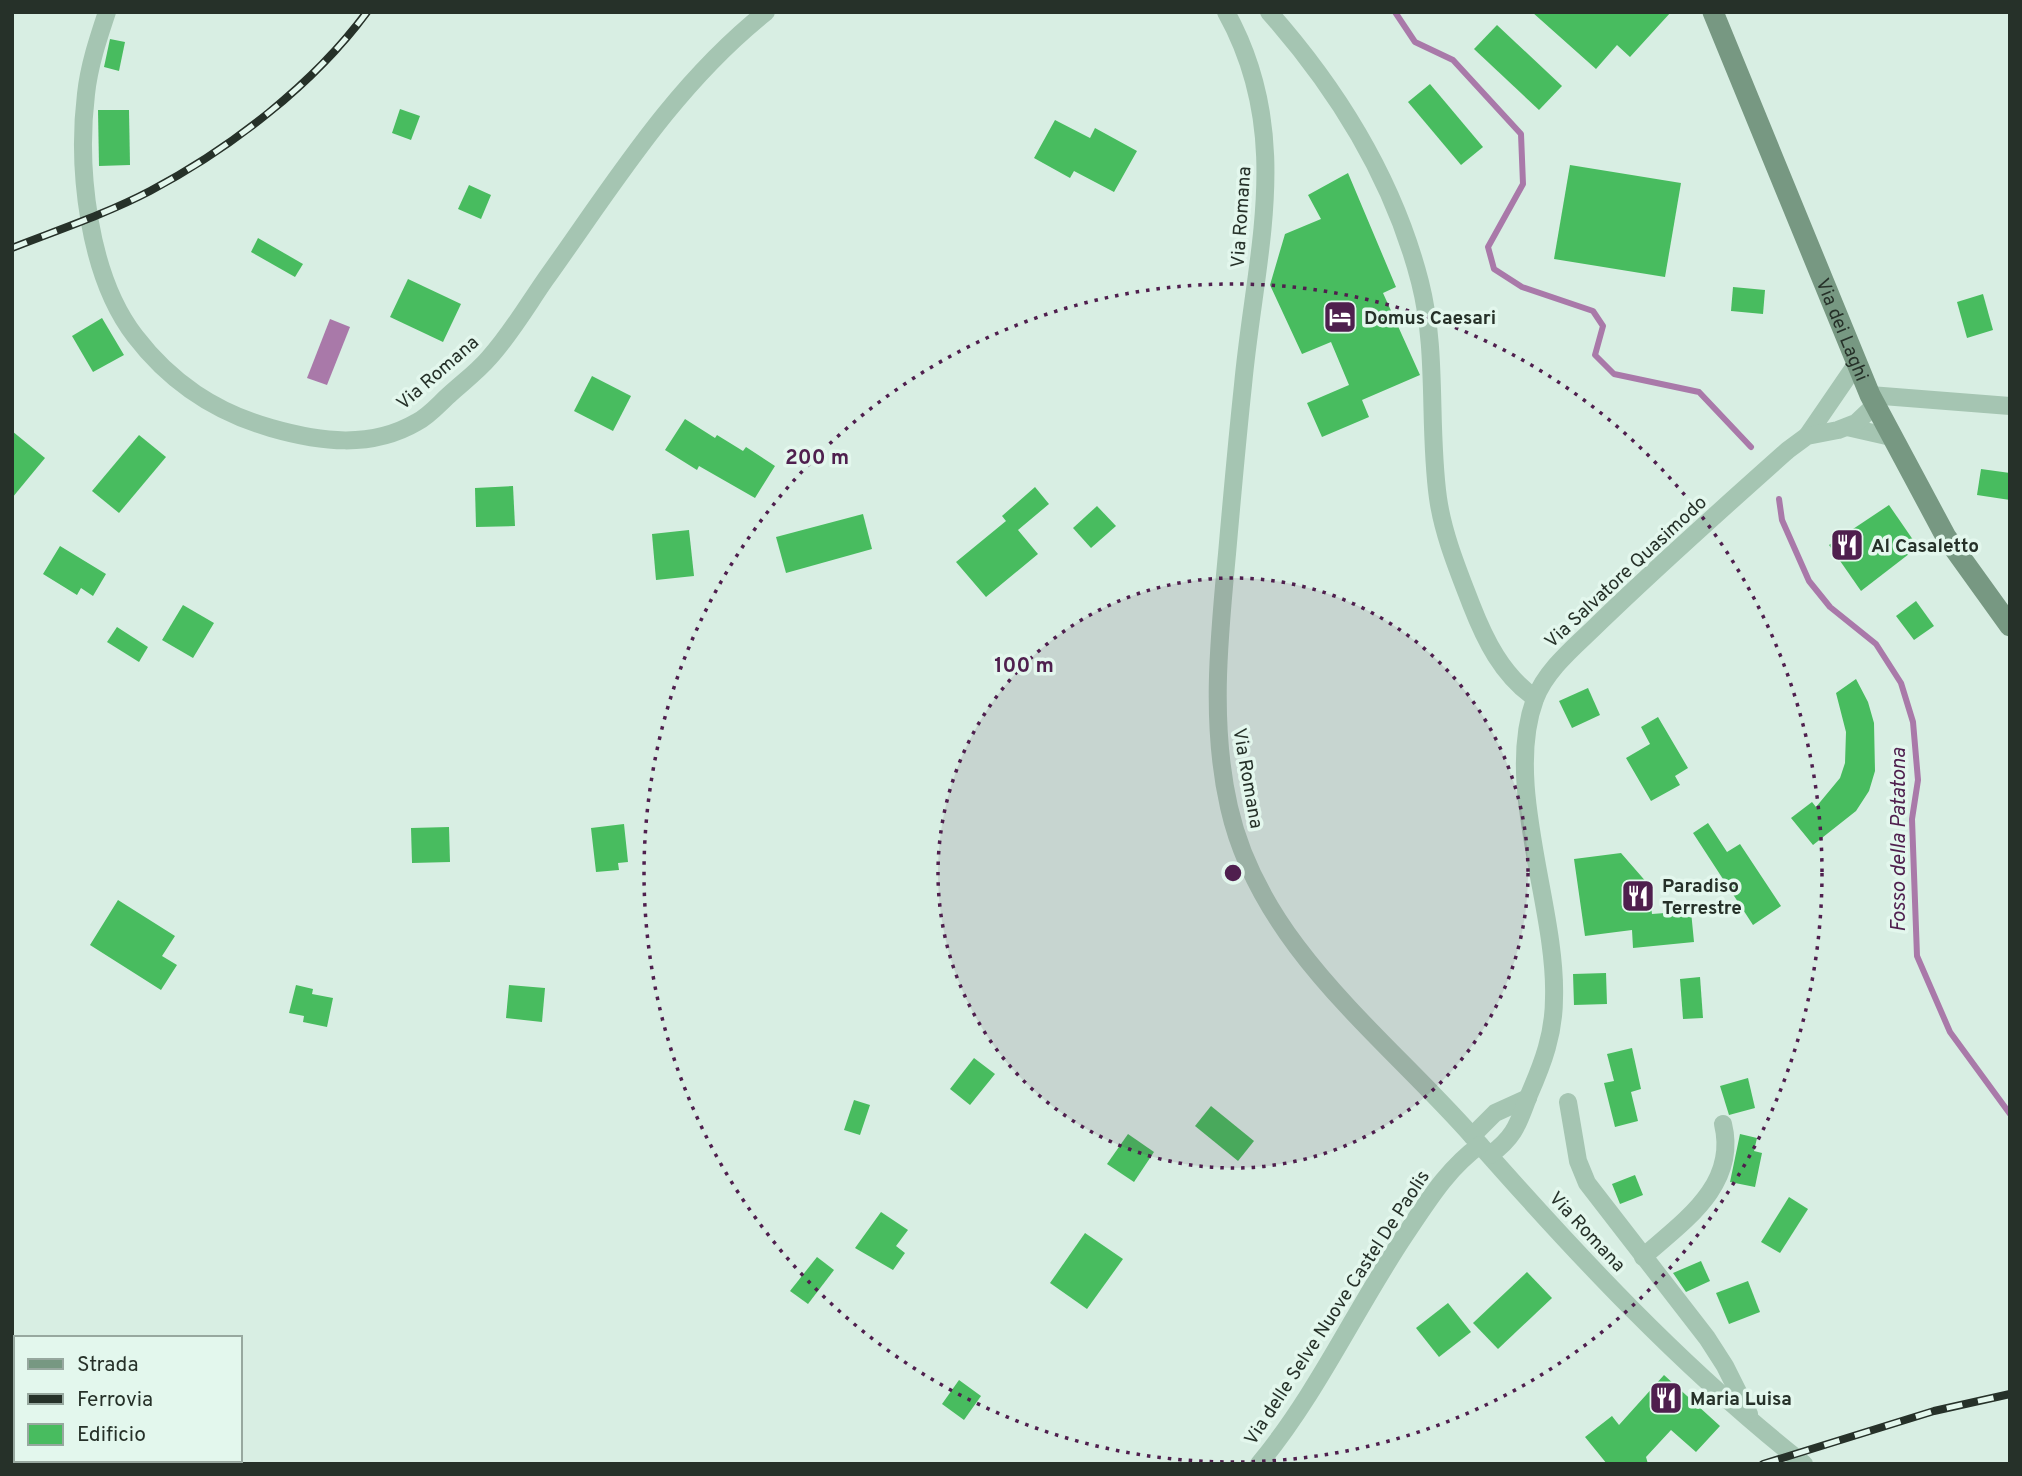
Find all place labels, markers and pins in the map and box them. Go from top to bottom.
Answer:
hotel icon: Domus Caesari [1321,298,1359,336]
place label: Domus Caesari [1364,307,1496,331]
restaurant icon: Al Casaletto [1828,526,1866,564]
place label: Al Casaletto [1871,535,1979,559]
centre of rings [1221,861,1245,885]
place label: Paradiso Terrestre [1662,875,1742,921]
restaurant icon: Paradiso Terrestre [1619,877,1657,915]
restaurant icon: Maria Luisa [1647,1379,1685,1417]
place label: Maria Luisa [1690,1388,1792,1412]

